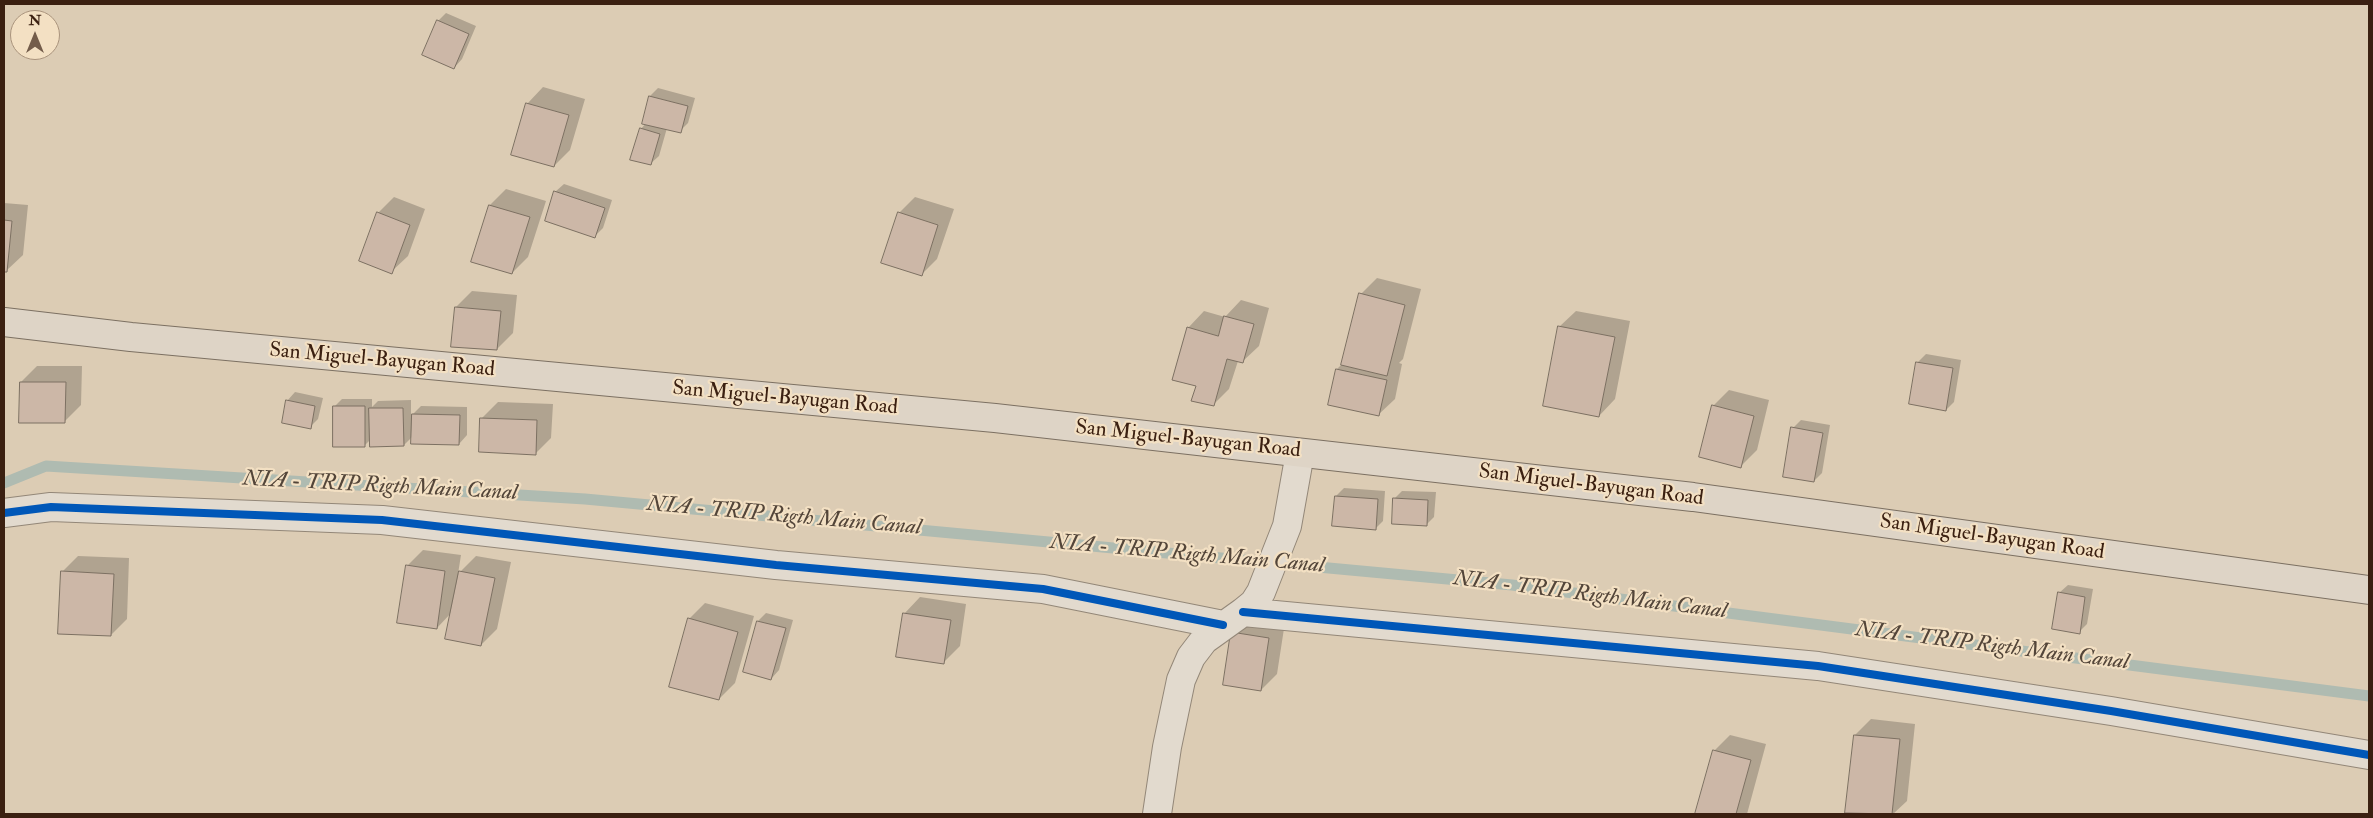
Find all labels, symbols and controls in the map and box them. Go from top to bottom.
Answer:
north arrow [10,10,60,60]
text: N [29,12,41,29]
street label: San Miguel-Bayugan Road [268,339,496,383]
street label: San Miguel-Bayugan Road [671,377,899,421]
street label: San Miguel-Bayugan Road [1074,416,1302,464]
street label: San Miguel-Bayugan Road [1477,460,1705,512]
water label: NIA - TRIP Rigth Main Canal [242,467,518,507]
water label: NIA - TRIP Rigth Main Canal [646,492,922,542]
street label: San Miguel-Bayugan Road [1878,510,2106,566]
water label: NIA - TRIP Rigth Main Canal [1049,530,1325,580]
water label: NIA - TRIP Rigth Main Canal [1452,566,1728,626]
water label: NIA - TRIP Rigth Main Canal [1854,617,2130,677]

